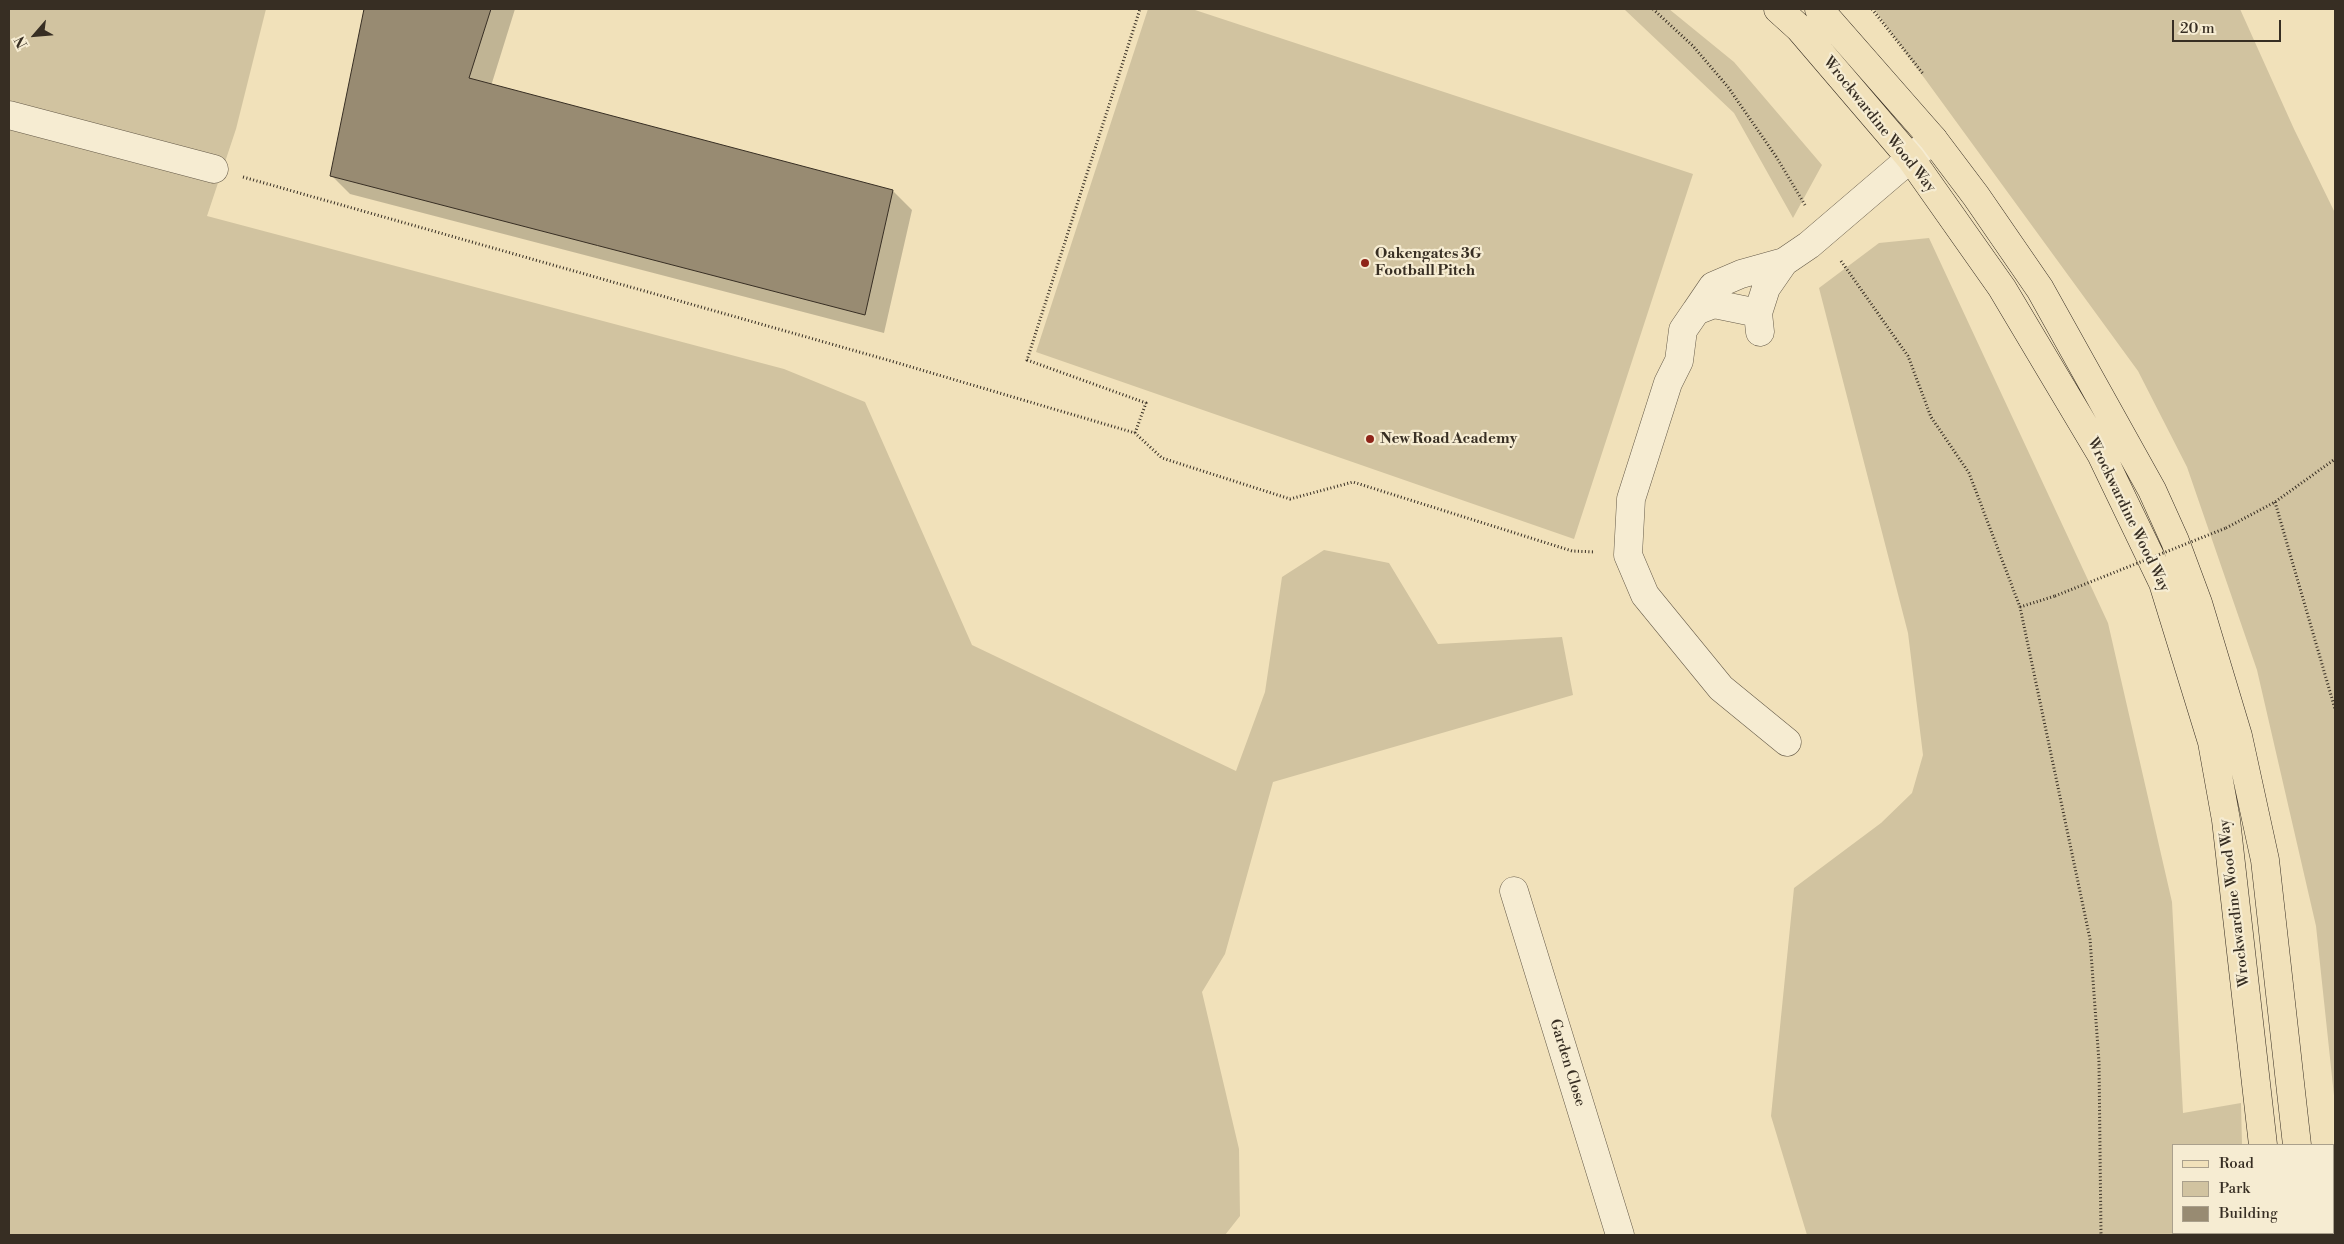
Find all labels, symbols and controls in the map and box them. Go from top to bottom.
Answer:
north arrow [10,10,60,60]
scale bar [2174,10,2283,42]
text: 20 m [2180,19,2215,38]
text: N [11,33,32,51]
street label: Wrockwardine Wood Way [1819,54,1939,196]
place label: Oakengates 3G Football Pitch [1375,245,1482,280]
marker: Oakengates 3G Football Pitch [1359,257,1371,269]
place label: New Road Academy [1380,430,1517,448]
marker: New Road Academy [1364,433,1376,445]
street label: Wrockwardine Wood Way [2083,435,2173,595]
street label: Wrockwardine Wood Way [2216,818,2254,988]
street label: Garden Close [1545,1017,1589,1109]
legend [2172,1144,2334,1234]
text: Road [2219,1154,2254,1173]
text: Park [2219,1179,2250,1198]
text: Building [2219,1204,2278,1223]

